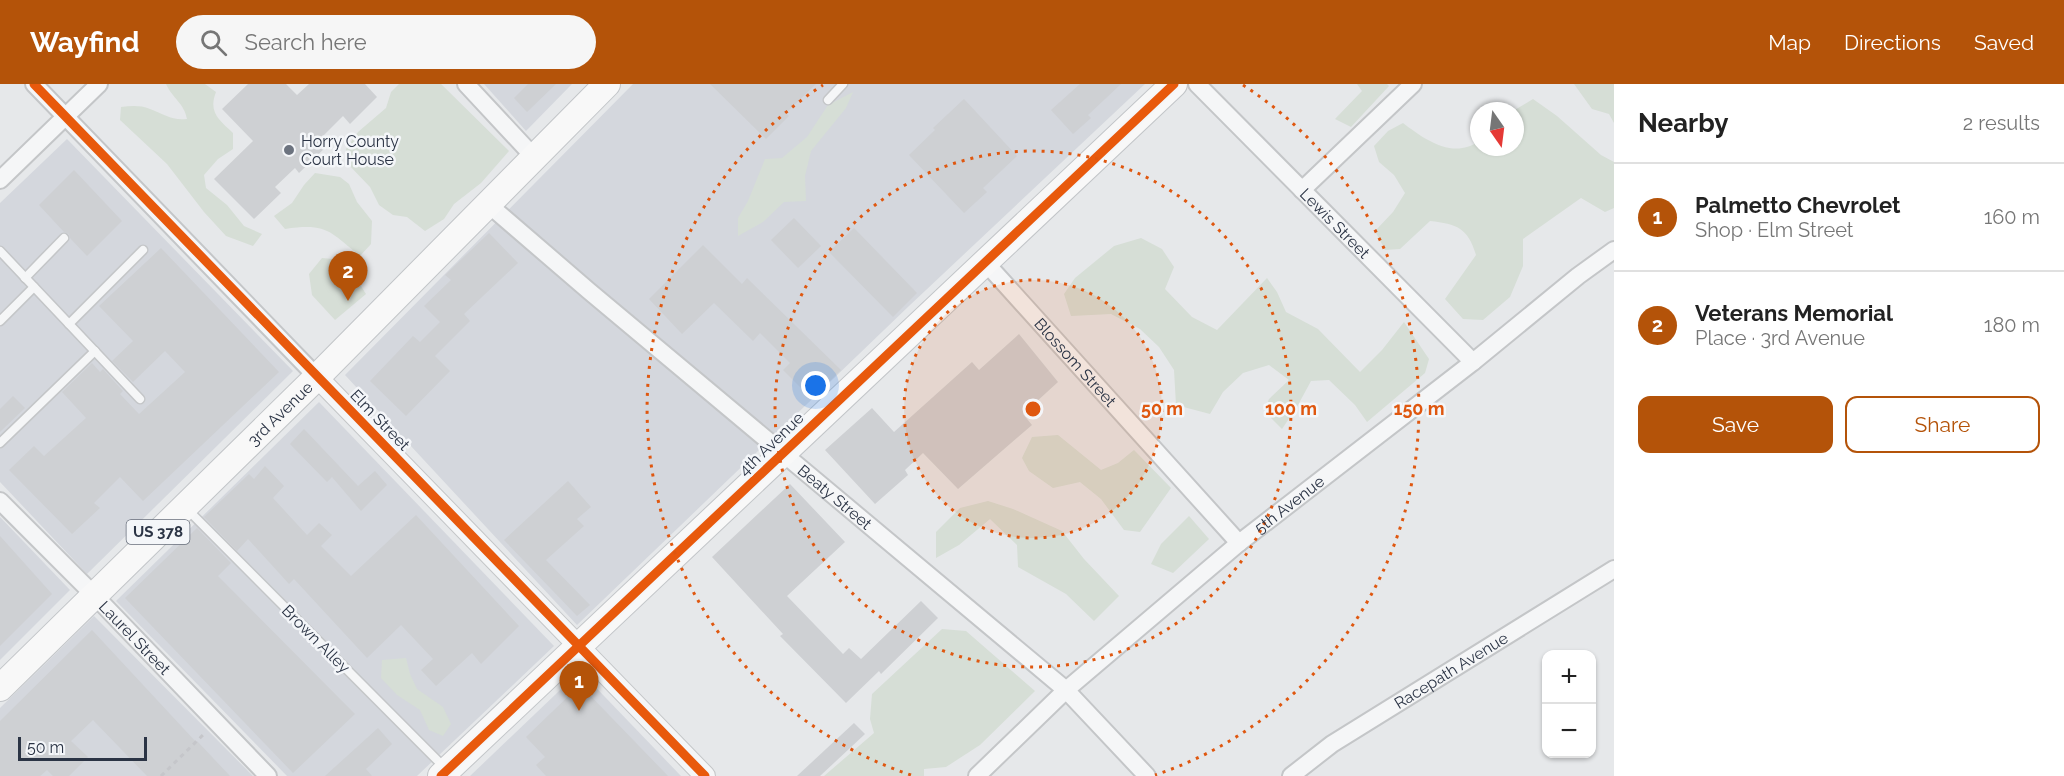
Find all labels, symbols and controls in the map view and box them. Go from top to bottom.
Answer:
search box [176,15,596,69]
text: Wayfind [30,26,140,59]
icon: search [197,26,230,59]
text: Search here [245,29,367,55]
text: Map [1768,30,1811,55]
text: Directions [1844,30,1941,55]
text: Saved [1974,30,2034,55]
north arrow [1470,102,1524,156]
text: Nearby [1638,108,1728,138]
text: 2 results [1963,111,2040,135]
place label: Horry County Court House [301,132,399,169]
marker: Horry County Court House [282,143,296,157]
street label: Lewis Street [1296,184,1374,263]
text: Palmetto Chevrolet [1695,192,1901,218]
text: 1 [1653,205,1662,229]
text: 160 m [1984,205,2040,229]
text: Shop · Elm Street [1695,218,1854,242]
pin: 2 [328,252,368,301]
text: Veterans Memorial [1695,300,1893,326]
text: 2 [1652,313,1663,337]
text: 180 m [1984,313,2040,337]
street label: Blossom Street [1031,314,1121,411]
text: Place · 3rd Avenue [1695,326,1865,350]
your location [801,371,830,400]
street label: 3rd Avenue [243,377,316,450]
street label: Elm Street [346,386,414,455]
button: Save [1638,396,1833,453]
button: Share [1845,396,2040,453]
text: 50 m [1141,398,1183,419]
text: 100 m [1265,398,1317,419]
text: 150 m [1394,398,1445,419]
centre of rings [1023,399,1043,419]
street label: 4th Avenue [734,408,808,480]
street label: Beaty Street [794,460,876,534]
street label: 5th Avenue [1250,471,1328,537]
road number: US 378 [126,520,190,544]
street label: Laurel Street [95,597,175,679]
street label: Brown Alley [278,601,354,677]
street label: Racepath Avenue [1391,628,1511,713]
map controls [1542,650,1596,758]
button: + [1542,650,1596,704]
pin: 1 [560,662,598,711]
button: − [1542,704,1596,758]
scale bar [18,734,147,762]
text: 50 m [27,738,64,757]

